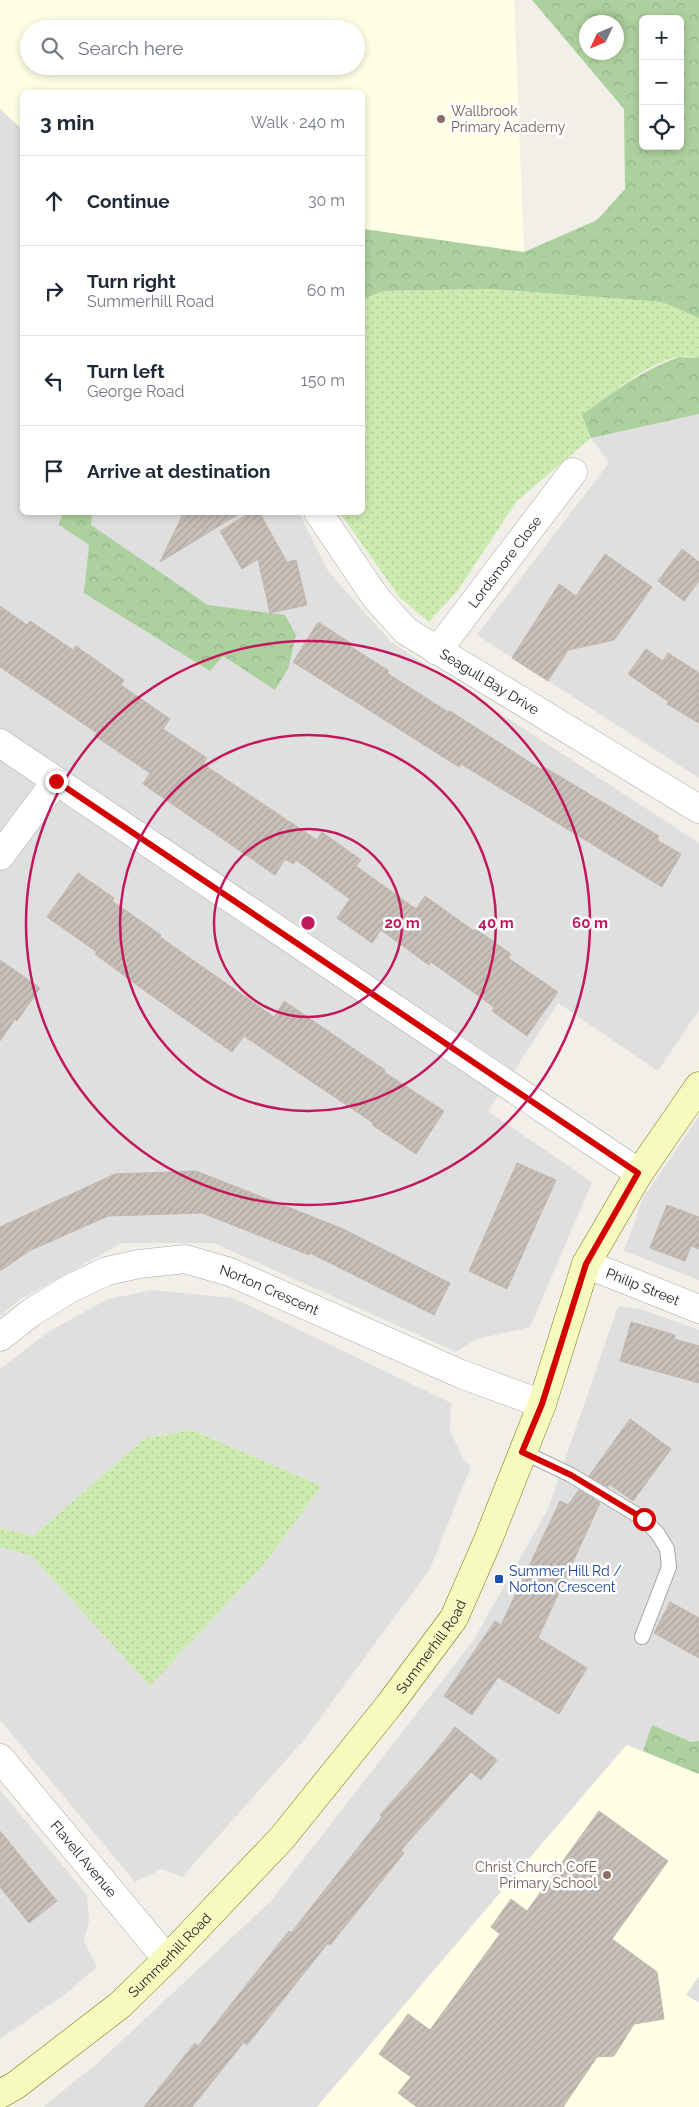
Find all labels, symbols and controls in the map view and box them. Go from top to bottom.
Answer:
north arrow [579,15,624,60]
map controls [639,15,684,150]
button: + [639,15,684,60]
search box [20,20,365,75]
icon: search [38,34,66,62]
text: Search here [78,37,184,59]
button: − [639,60,684,105]
place label: Wallbrook Primary Academy [451,103,566,135]
button: locate [639,105,684,150]
text: 3 min [40,110,94,135]
text: Walk · 240 m [251,113,345,132]
marker: Wallbrook Primary Academy [435,113,447,125]
icon: ahead [40,187,68,215]
text: Continue [87,190,170,212]
text: 30 m [308,191,345,210]
text: Turn right [87,270,176,292]
icon: right [40,277,68,305]
text: 60 m [307,281,345,300]
text: Summerhill Road [87,292,214,311]
text: Turn left [87,360,164,382]
icon: left [40,367,68,395]
text: 150 m [301,371,345,390]
text: George Road [87,382,185,401]
icon: arrive [40,457,68,485]
text: Arrive at destination [87,460,271,482]
street label: Lordsmore Close [465,513,545,611]
street label: Seagull Bay Drive [437,646,542,718]
route end [45,770,68,793]
centre of rings [299,914,317,932]
text: 20 m [384,914,420,932]
text: 40 m [478,914,514,932]
text: 60 m [572,914,608,932]
street label: Norton Crescent [218,1261,322,1318]
street label: Philip Street [604,1265,682,1309]
route start [633,1508,656,1531]
place label: Summer Hill Rd / Norton Crescent [509,1563,622,1595]
marker: Summer Hill Rd / Norton Crescent [493,1573,505,1585]
street label: Summerhill Road [393,1597,469,1697]
street label: Flavell Avenue [47,1817,120,1900]
place label: Christ Church CofE Primary School [475,1859,597,1891]
marker: Christ Church CofE Primary School [601,1869,613,1881]
street label: Summerhill Road [125,1910,214,2000]

